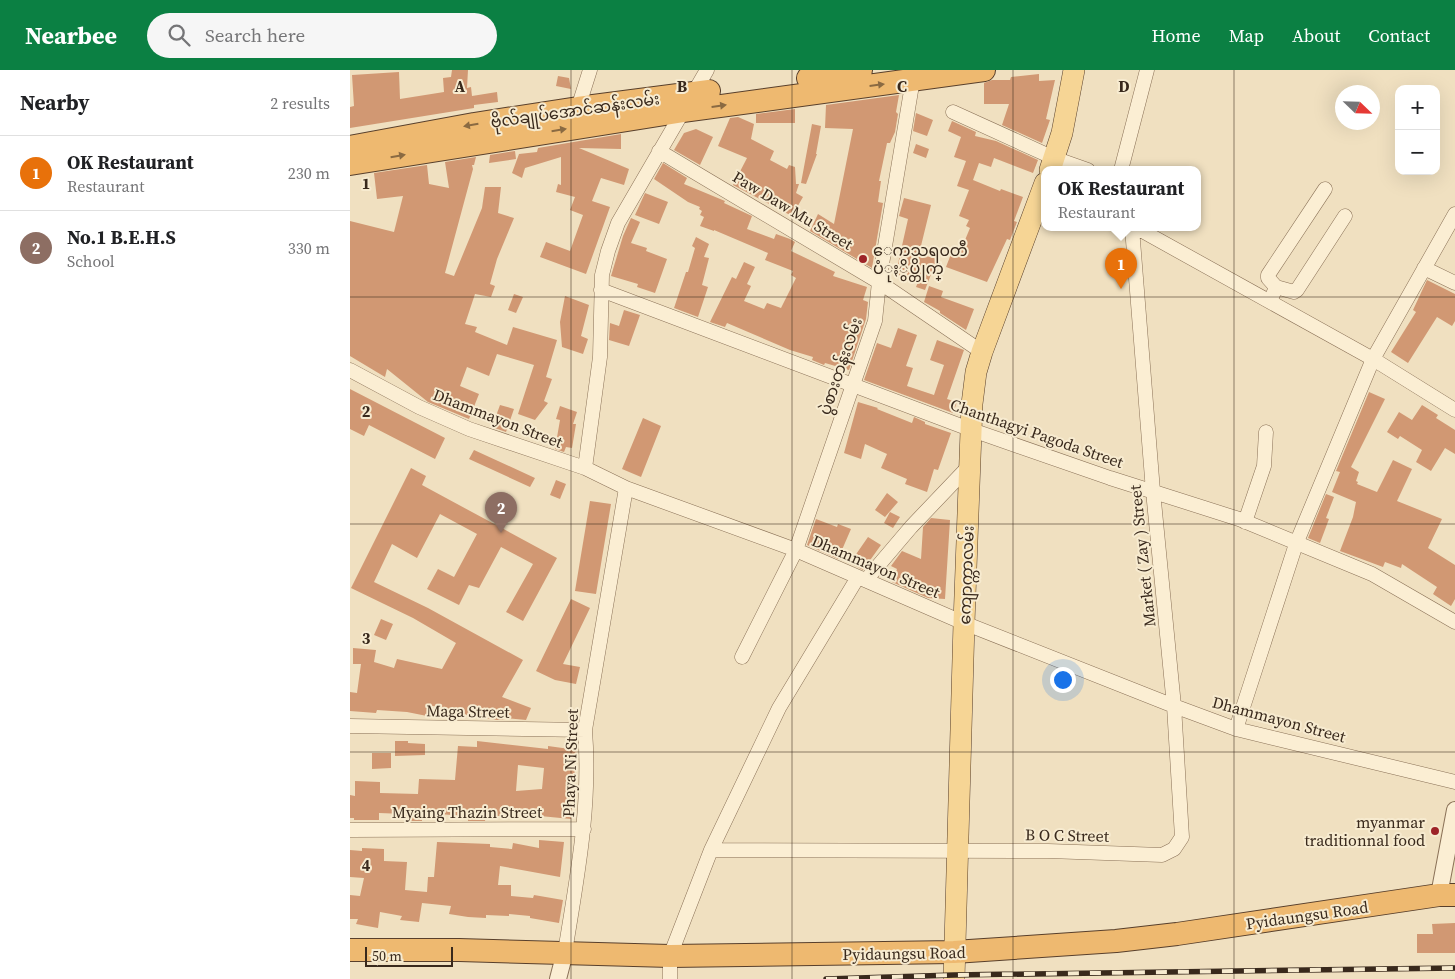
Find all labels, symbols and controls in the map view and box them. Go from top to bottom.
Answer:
search box [147,13,497,58]
text: Nearbee [25,19,117,52]
icon: search [165,21,193,49]
text: Search here [205,22,305,48]
text: Home [1152,23,1201,48]
text: Map [1229,23,1264,48]
text: About [1292,23,1340,48]
text: Contact [1368,23,1430,48]
text: A [455,75,466,97]
text: B [677,75,688,97]
text: C [897,75,907,97]
text: D [1118,75,1130,97]
one-way arrow [869,81,885,89]
north arrow [1335,85,1380,130]
map controls [1395,85,1440,175]
button: + [1395,85,1440,130]
street label: ဗိုလ်ချုပ်အောင်ဆန်းလမ်း [489,87,661,137]
text: Nearby [20,88,90,117]
text: 2 results [270,92,330,114]
one-way arrow [711,101,727,109]
one-way arrow [463,122,479,130]
one-way arrow [551,126,567,134]
button: − [1395,130,1440,175]
text: OK Restaurant [67,149,194,175]
one-way arrow [390,151,406,159]
text: 1 [32,162,40,184]
text: 230 m [288,162,330,184]
street label: Paw Daw Mu Street [729,165,858,255]
popup [1041,166,1201,231]
text: 1 [362,172,370,194]
text: Restaurant [67,175,145,197]
text: OK Restaurant [1058,175,1184,201]
text: Restaurant [1058,201,1135,223]
text: No.1 B.E.H.S [67,224,176,250]
text: 2 [32,237,40,259]
text: 330 m [288,237,330,259]
place label: ေကသရ၀တီ ပံုႏွိပ္တိုက္ [873,239,968,283]
pin: 1 [1105,248,1137,289]
text: School [67,250,115,272]
marker: ေကသရ၀တီ ပံုႏွိပ္တိုက္ [857,253,869,265]
street label: ပွဲစားတန်းလမ်း [813,314,870,419]
street label: Dhammayon Street [430,383,567,453]
street label: Chanthagyi Pagoda Street [947,393,1127,473]
text: 2 [362,400,371,422]
street label: Market ( Zay ) Street [1124,483,1160,628]
pin: 2 [485,492,517,533]
street label: ကျောက္ကာလမ်း [953,525,982,625]
street label: Dhammayon Street [809,529,944,603]
text: 3 [362,627,371,649]
your location [1050,667,1076,693]
street label: Dhammayon Street [1210,691,1349,748]
street label: Maga Street [426,699,511,723]
street label: Phaya Ni Street [557,708,583,818]
street label: Myaing Thazin Street [392,801,543,823]
place label: myanmar traditionnal food [1304,811,1425,851]
street label: B O C Street [1025,823,1110,847]
marker: myanmar traditionnal food [1429,825,1441,837]
text: 4 [362,854,371,876]
street label: Pyidaungsu Road [1244,896,1370,934]
street label: Pyidaungsu Road [842,941,966,965]
scale bar [365,944,452,967]
text: 50 m [372,946,402,966]

